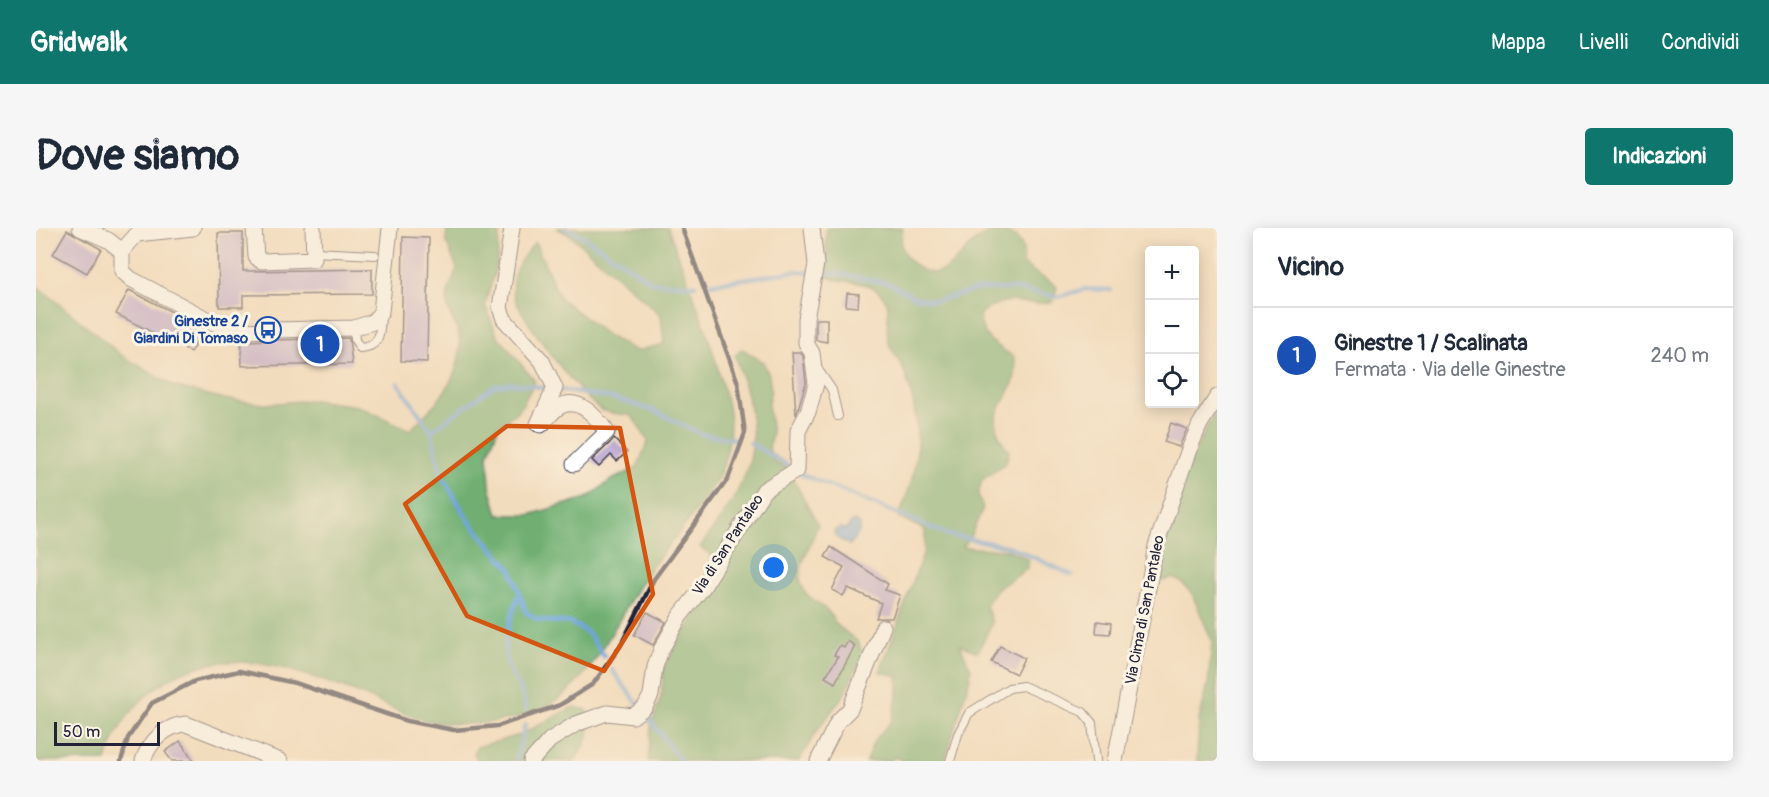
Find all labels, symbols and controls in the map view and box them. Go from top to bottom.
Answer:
text: Gridwalk [30,25,128,60]
text: Mappa [1491,29,1545,56]
text: Livelli [1578,29,1628,56]
text: Condividi [1661,29,1739,56]
button: Indicazioni [1585,128,1733,185]
text: Dove siamo [36,130,239,182]
map controls [1145,246,1199,408]
button: + [1145,246,1199,300]
text: Vicino [1277,251,1344,283]
button: − [1145,300,1199,354]
place label: Ginestre 2 / Giardini Di Tomaso [133,312,249,348]
bus stop icon: Ginestre 2 / Giardini Di Tomaso [253,315,283,345]
pin: 1 [300,322,340,366]
text: Ginestre 1 / Scalinata [1334,329,1528,357]
text: 1 [1293,343,1300,368]
text: 240 m [1650,343,1709,368]
button: locate [1145,354,1199,408]
text: Fermata · Via delle Ginestre [1334,357,1566,382]
street label: Via di San Pantaleo [688,491,768,599]
street label: Via Cima di San Pantaleo [1121,534,1169,686]
your location [759,553,788,582]
scale bar [54,719,160,746]
text: 50 m [63,722,100,742]

